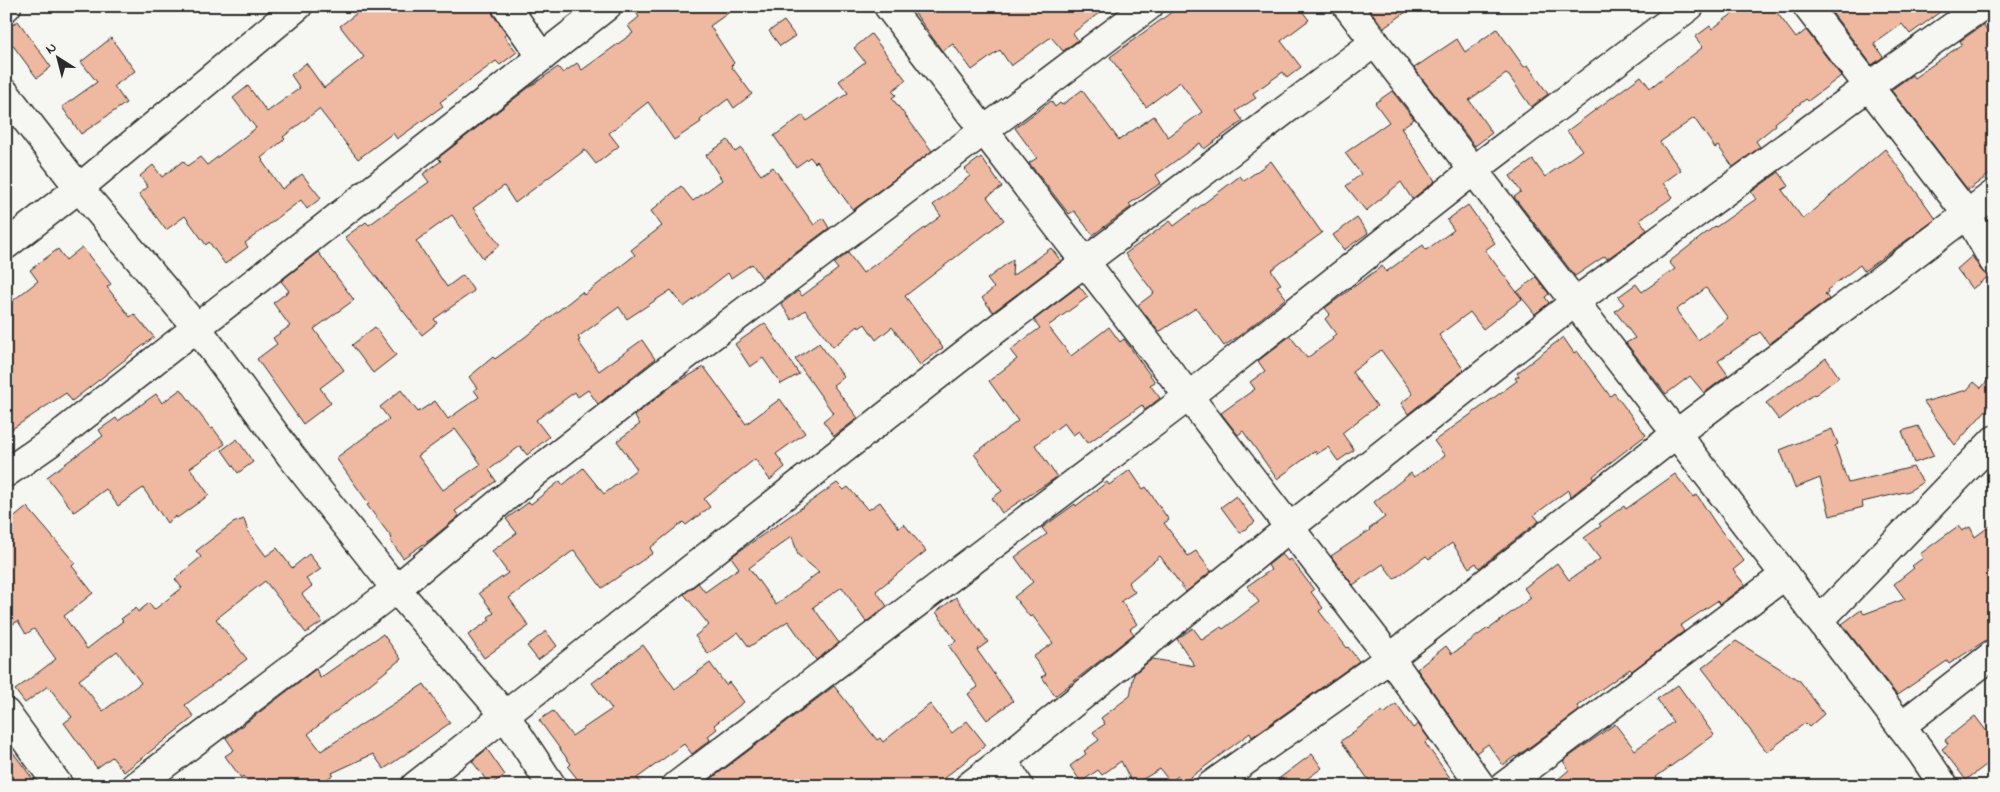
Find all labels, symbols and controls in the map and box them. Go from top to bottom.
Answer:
north arrow [32,32,82,82]
text: N [41,37,61,60]

